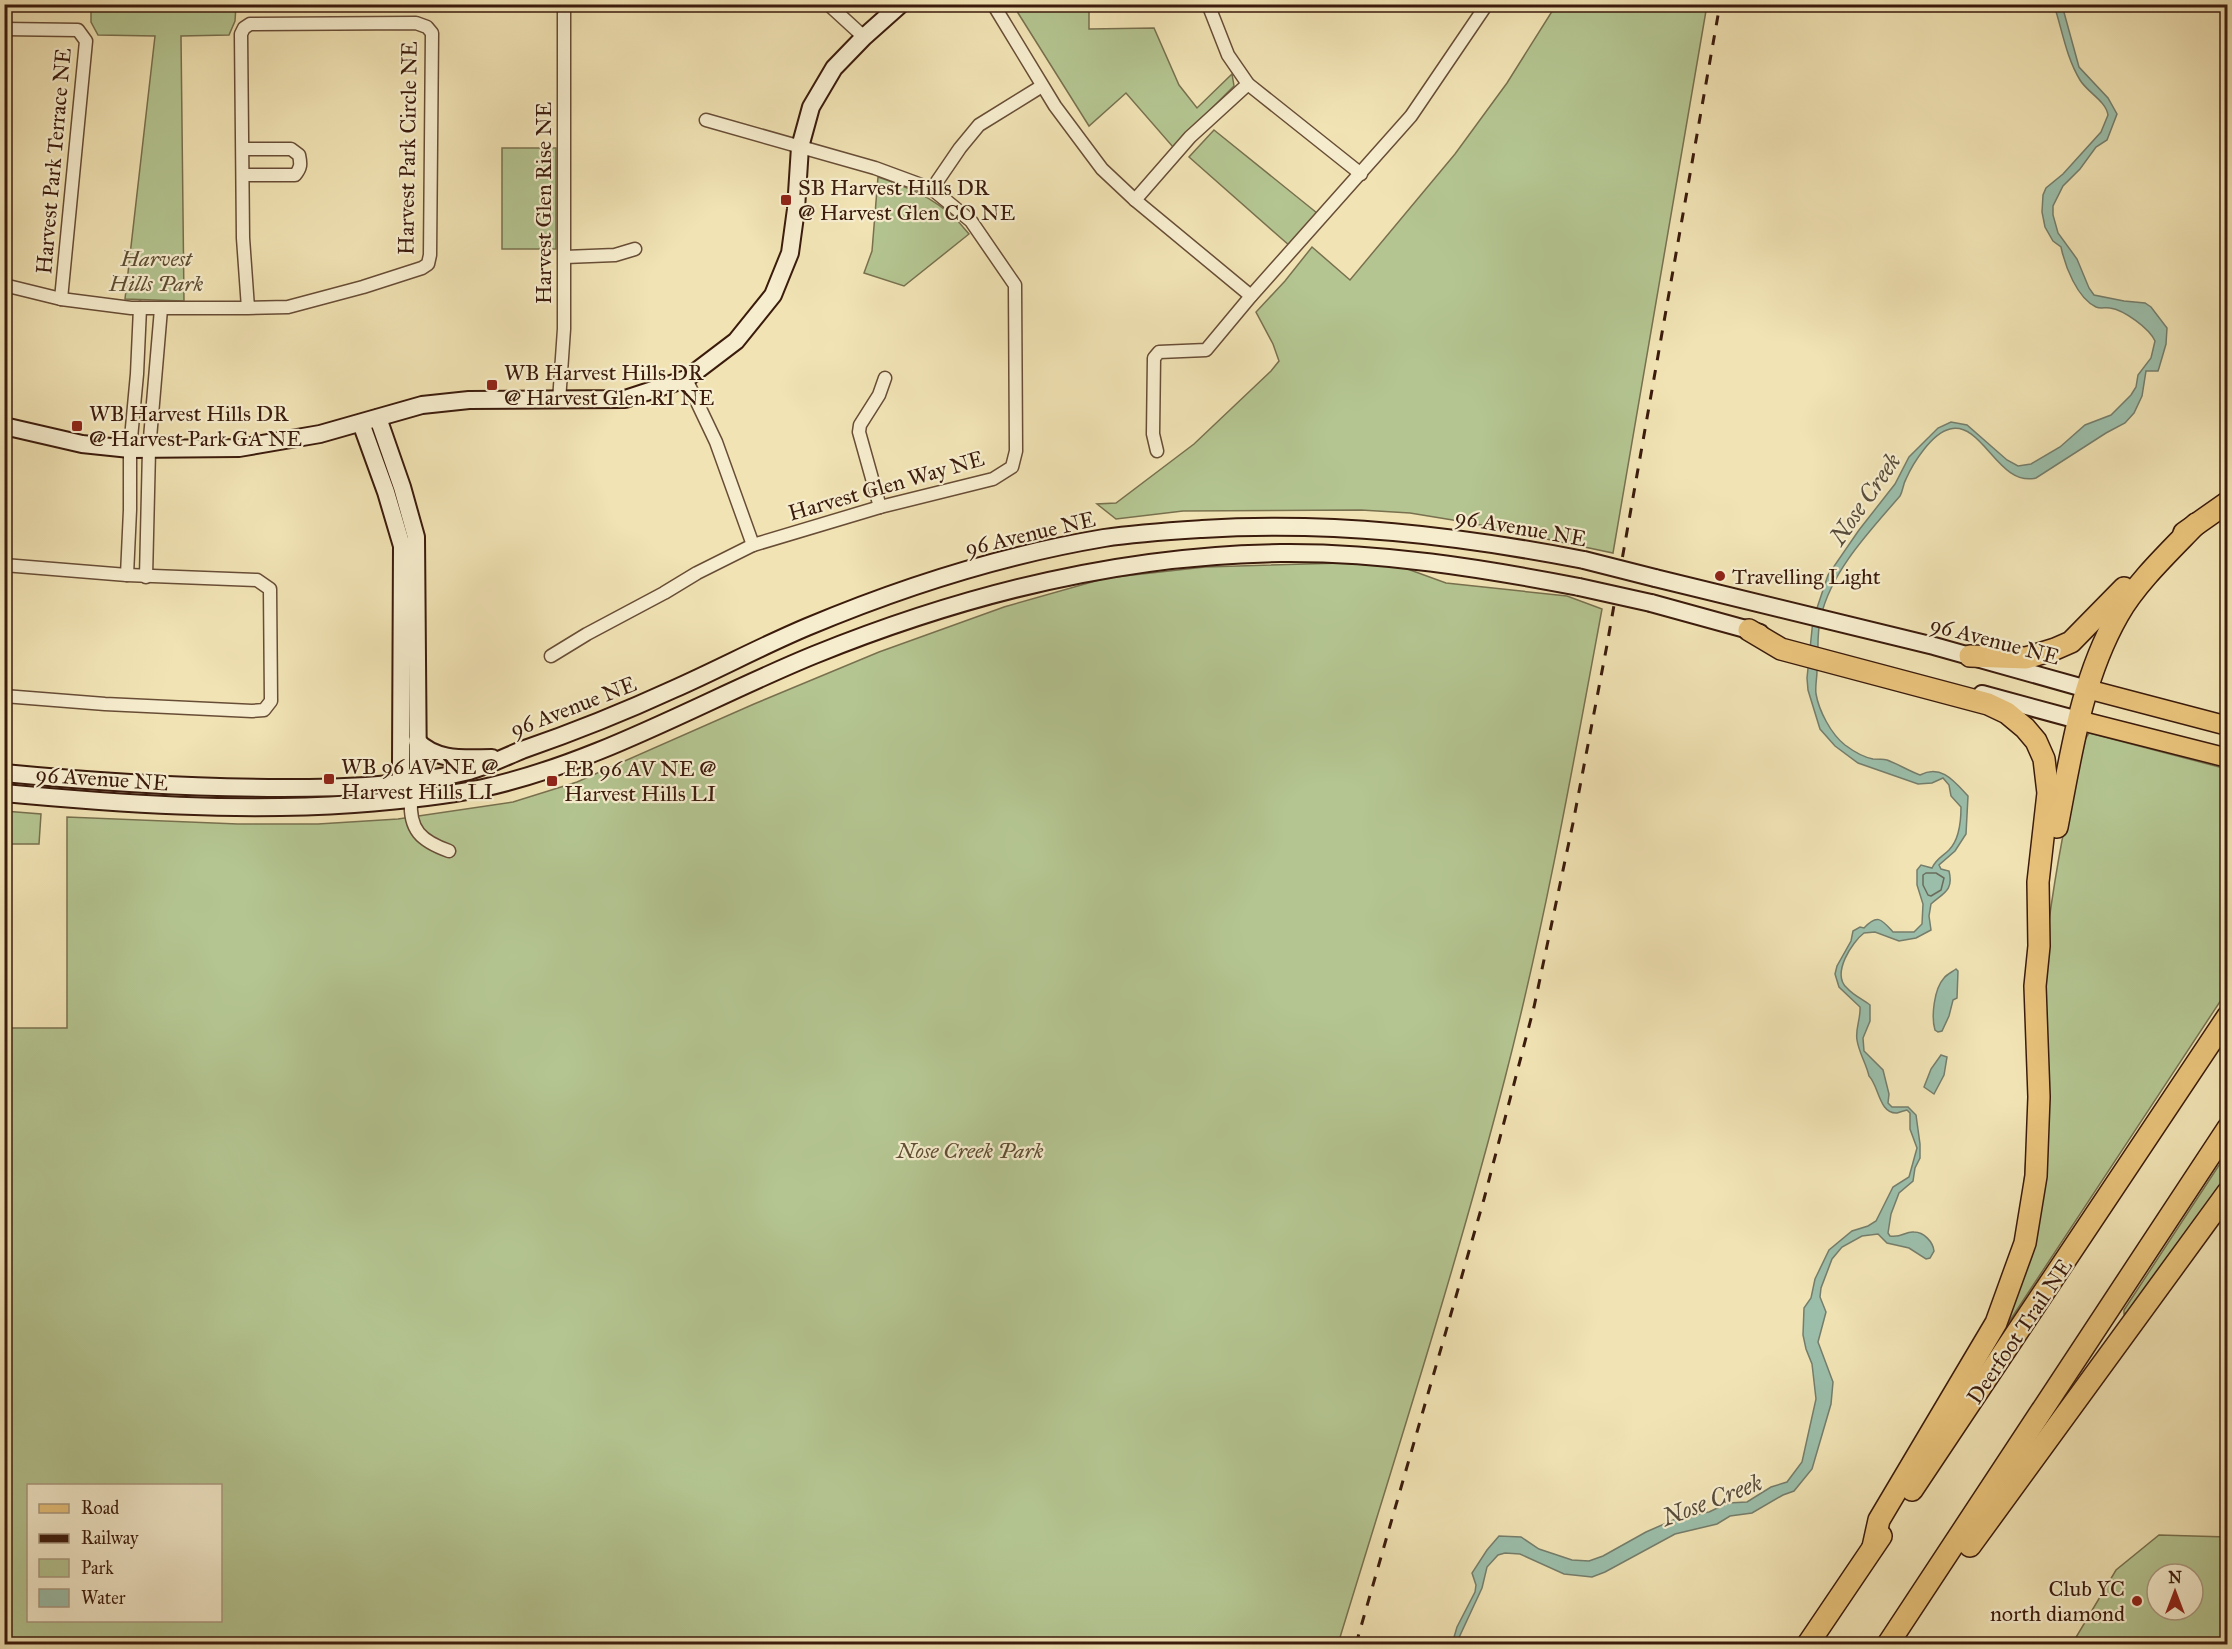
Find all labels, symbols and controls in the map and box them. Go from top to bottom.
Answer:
street label: Harvest Park Circle NE [392,41,423,255]
street label: Harvest Park Terrace NE [30,46,77,275]
street label: Harvest Glen Rise NE [530,102,557,304]
place label: SB Harvest Hills DR @ Harvest Glen CO NE [798,174,1015,226]
marker: SB Harvest Hills DR @ Harvest Glen CO NE [779,193,793,207]
park label: Harvest Hills Park [108,245,203,297]
place label: WB Harvest Hills DR @ Harvest Glen RI NE [504,359,715,411]
marker: WB Harvest Hills DR @ Harvest Glen RI NE [485,378,499,392]
place label: WB Harvest Hills DR @ Harvest Park GA NE [89,400,302,452]
marker: WB Harvest Hills DR @ Harvest Park GA NE [70,419,84,433]
street label: Harvest Glen Way NE [785,444,988,526]
water label: Nose Creek [1821,447,1908,552]
street label: 96 Avenue NE [1453,503,1589,552]
street label: 96 Avenue NE [962,505,1098,562]
place label: Travelling Light [1732,563,1881,590]
marker: Travelling Light [1713,569,1727,583]
street label: 96 Avenue NE [1927,610,2063,671]
street label: 96 Avenue NE [506,670,640,743]
place label: WB 96 AV NE @ Harvest Hills LI [341,753,498,805]
place label: EB 96 AV NE @ Harvest Hills LI [564,755,716,807]
street label: 96 Avenue NE [35,760,170,797]
marker: WB 96 AV NE @ Harvest Hills LI [322,772,336,786]
marker: EB 96 AV NE @ Harvest Hills LI [545,774,559,788]
park label: Nose Creek Park [895,1137,1044,1164]
street label: Deerfoot Trail NE [1961,1253,2078,1409]
water label: Nose Creek [1656,1467,1767,1534]
legend [27,1484,222,1622]
text: Road [81,1497,119,1519]
text: Railway [81,1527,139,1549]
text: Park [81,1557,114,1579]
north arrow [2145,1562,2205,1622]
text: N [2168,1568,2182,1587]
place label: Club YC north diamond [1990,1575,2125,1627]
text: Water [81,1587,126,1609]
marker: Club YC north diamond [2130,1594,2144,1608]

